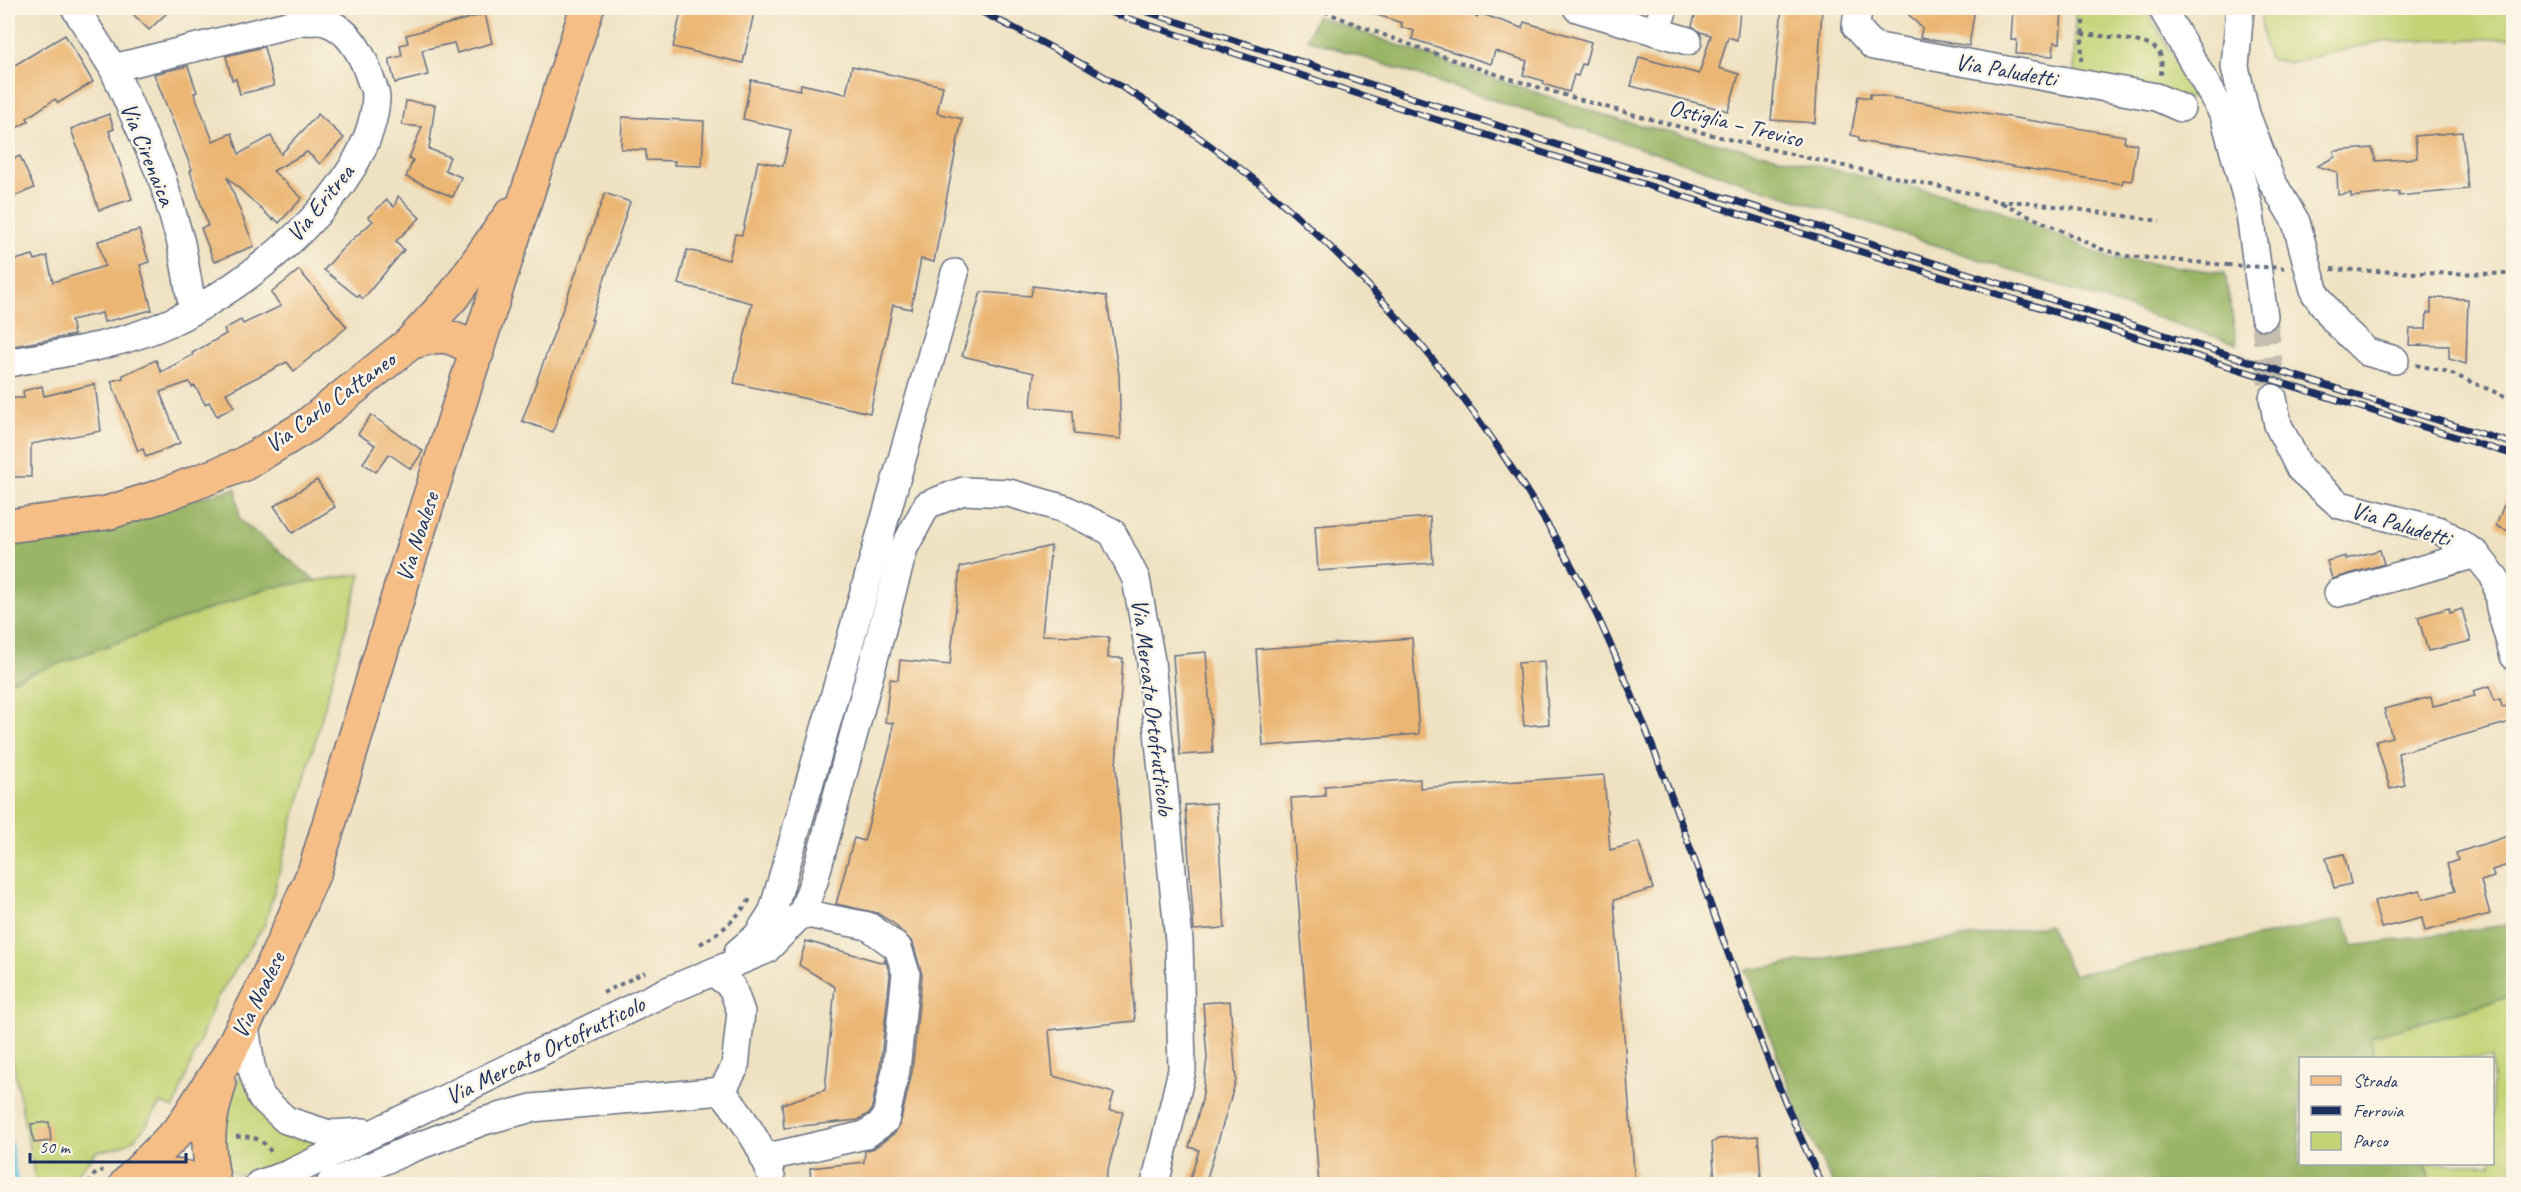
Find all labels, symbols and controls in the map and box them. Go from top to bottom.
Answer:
street label: Via Paludetti [1953,46,2062,94]
street label: Ostiglia – Treviso [1666,92,1807,154]
street label: Via Cirenaica [114,98,183,211]
street label: Via Eritrea [280,157,361,248]
street label: Via Carlo Cattaneo [259,343,403,459]
street label: Via Noalese [389,487,446,585]
street label: Via Paludetti [2348,495,2458,554]
street label: Via Mercato Ortofrutticolo [1125,597,1181,818]
street label: Via Noalese [224,945,293,1043]
street label: Via Mercato Ortofrutticolo [440,988,651,1111]
legend [2299,1057,2494,1165]
text: Strada [2353,1070,2398,1092]
text: Ferrovia [2353,1100,2404,1122]
scale bar [30,1126,186,1164]
text: Parco [2353,1130,2389,1152]
text: 50 m [39,1136,72,1158]

